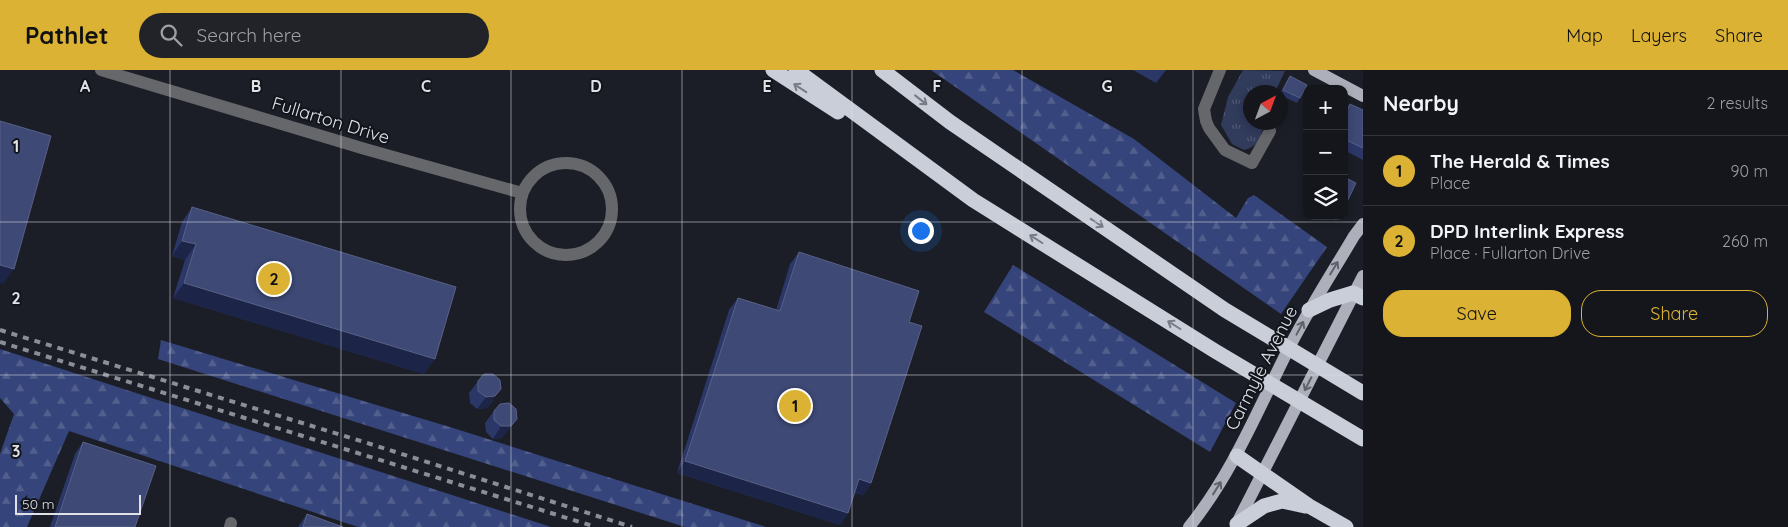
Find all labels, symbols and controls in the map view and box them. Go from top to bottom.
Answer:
search box [139,13,489,58]
text: Pathlet [25,20,109,50]
icon: search [157,21,185,49]
text: Search here [197,23,301,47]
text: Map [1566,24,1603,47]
text: Layers [1631,24,1687,47]
text: Share [1715,24,1763,47]
text: A [80,76,91,96]
text: B [251,76,261,96]
text: C [421,76,431,96]
text: D [590,76,602,96]
text: E [762,76,772,96]
text: F [933,76,942,96]
text: G [1101,76,1113,96]
one-way arrow [794,83,808,93]
north arrow [1243,85,1288,130]
map controls [1303,85,1348,220]
button: + [1303,85,1348,130]
text: Nearby [1383,90,1459,116]
street label: Fullarton Drive [269,91,393,149]
text: 2 results [1706,93,1768,113]
one-way arrow [914,94,927,105]
button: − [1303,130,1348,175]
text: 1 [13,136,19,156]
text: The Herald & Times [1430,149,1610,173]
text: 1 [1396,161,1402,181]
text: 90 m [1731,161,1768,181]
text: Place [1430,173,1470,193]
button: layers [1303,175,1348,220]
your location [908,218,934,244]
one-way arrow [1090,218,1104,228]
text: DPD Interlink Express [1430,219,1624,243]
text: 2 [1394,231,1404,251]
text: 260 m [1722,231,1768,251]
one-way arrow [1030,234,1044,244]
text: Place · Fullarton Drive [1430,243,1590,263]
pin: 2 [258,260,290,298]
one-way arrow [1330,262,1340,276]
text: 2 [11,288,21,308]
button: Save [1383,290,1571,337]
button: Share [1581,290,1768,337]
street label: Carmyle Avenue [1220,302,1302,434]
one-way arrow [1167,320,1181,330]
one-way arrow [1295,320,1305,335]
one-way arrow [1303,376,1312,391]
pin: 1 [779,387,811,425]
text: 3 [12,441,20,461]
one-way arrow [1213,481,1223,495]
scale bar [15,492,141,515]
text: 50 m [22,495,55,513]

